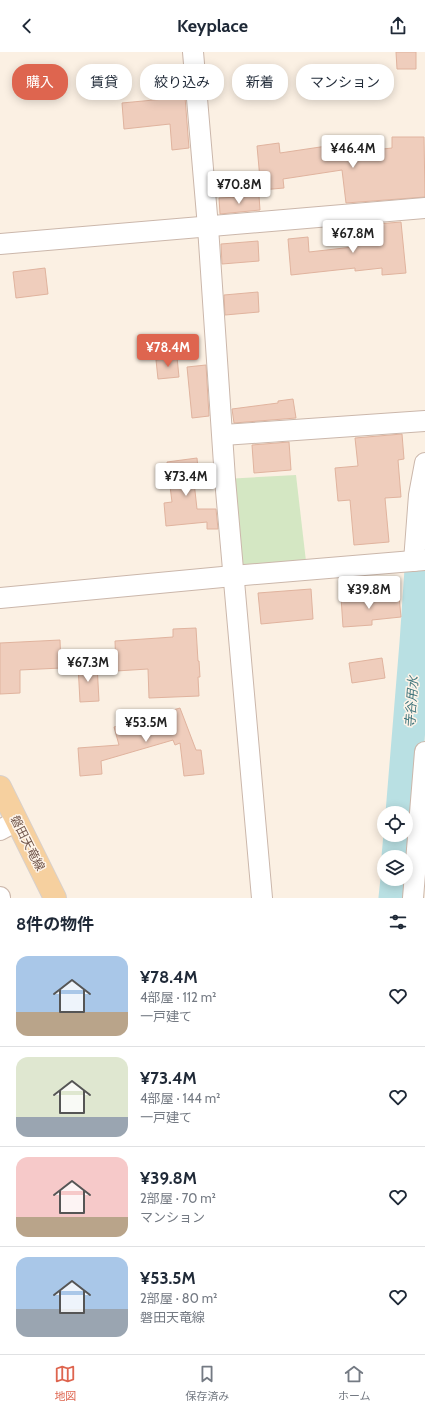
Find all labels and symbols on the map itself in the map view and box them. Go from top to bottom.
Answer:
pin: ¥46.4M [320,135,386,169]
pin: ¥70.8M [206,171,272,205]
pin: ¥67.8M [320,220,386,254]
pin: ¥78.4M [135,334,201,368]
pin: ¥73.4M [153,463,219,497]
pin: ¥39.8M [336,576,402,610]
pin: ¥67.3M [55,649,121,683]
water label: 寺谷用水 [401,674,421,729]
pin: ¥53.5M [113,709,179,743]
street label: 磐田天竜線 [8,813,48,873]

